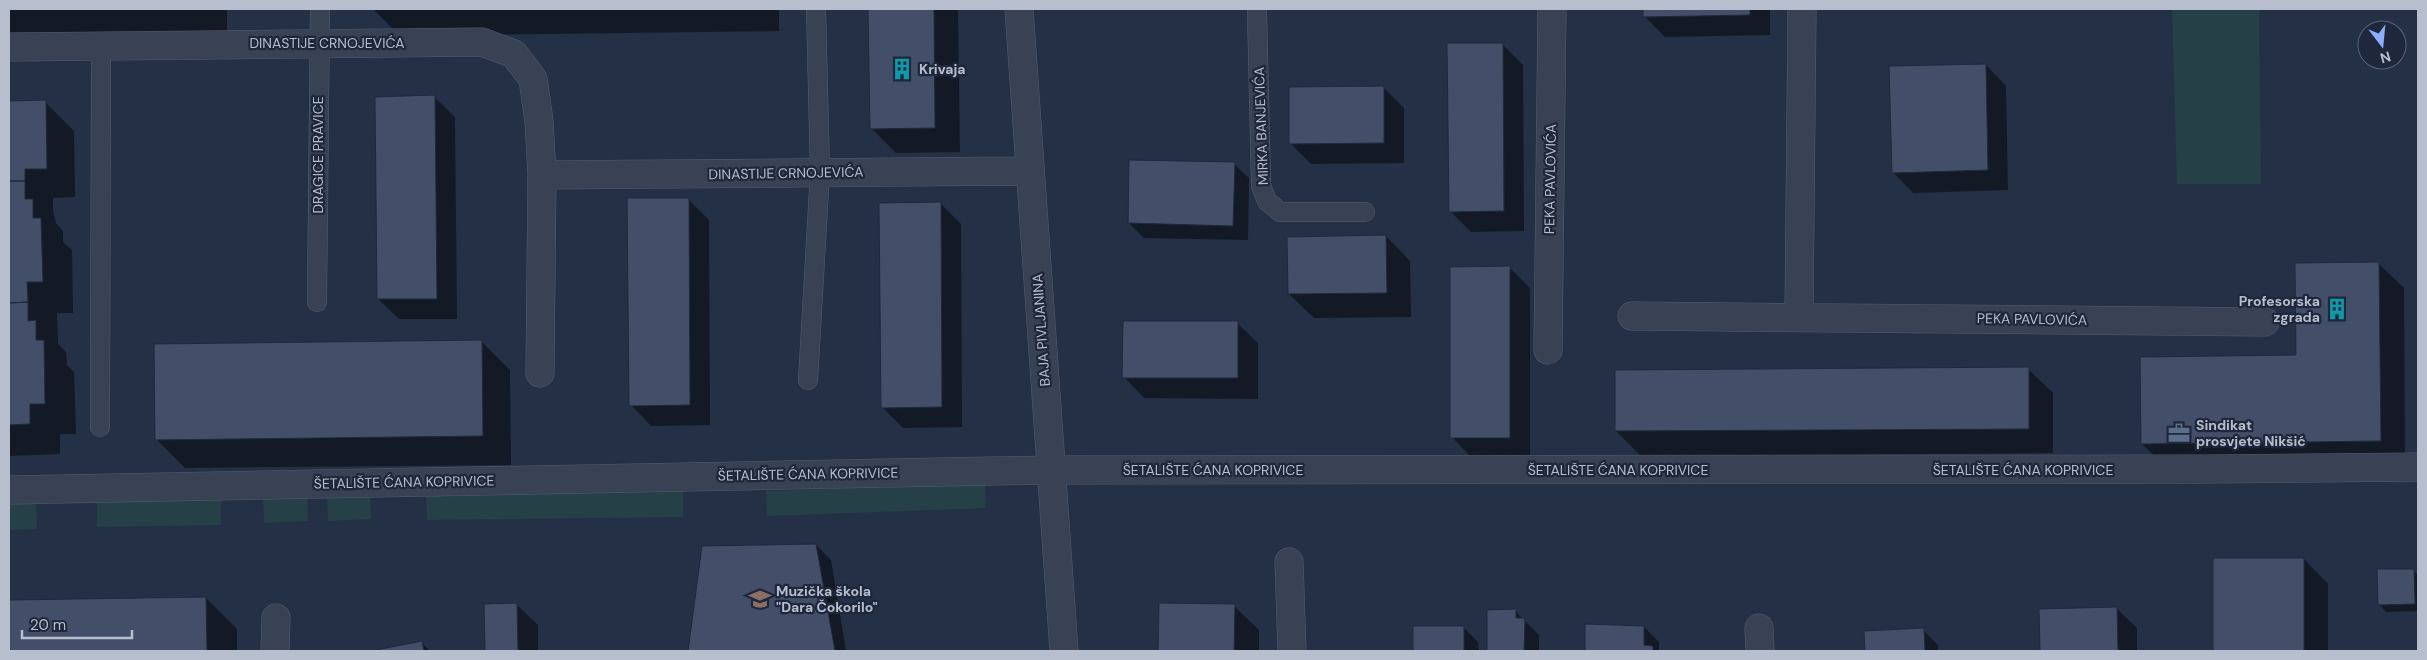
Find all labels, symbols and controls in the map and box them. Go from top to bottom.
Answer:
north arrow [2357,20,2407,70]
street label: DINASTIJE CRNOJEVIĆA [249,34,405,52]
text: N [2378,47,2393,68]
building icon: Krivaja [889,56,915,82]
place label: Krivaja [919,60,965,78]
street label: MIRKA BANJEVIĆA [1250,66,1272,186]
street label: DRAGICE PRAVICE [309,96,327,214]
street label: PEKA PAVLOVIĆA [1540,124,1560,234]
street label: DINASTIJE CRNOJEVIĆA [708,163,864,183]
street label: BAJA PIVLJANINA [1028,273,1054,387]
place label: Profesorska zgrada [2239,292,2320,326]
building icon: Profesorska zgrada [2324,296,2350,322]
street label: PEKA PAVLOVIĆA [1977,309,2087,329]
place label: Sindikat prosvjete Nikšić [2196,416,2306,450]
office icon: Sindikat prosvjete Nikšić [2166,420,2192,446]
street label: ŠETALIŠTE ĆANA KOPRIVICE [1123,461,1303,479]
street label: ŠETALIŠTE ĆANA KOPRIVICE [1528,461,1708,479]
street label: ŠETALIŠTE ĆANA KOPRIVICE [1933,461,2113,479]
street label: ŠETALIŠTE ĆANA KOPRIVICE [718,463,899,485]
street label: ŠETALIŠTE ĆANA KOPRIVICE [314,471,495,493]
place label: Muzička škola "Dara Čokorilo" [776,582,878,616]
school or university icon: Muzička škola "Dara Čokorilo" [747,586,773,612]
scale bar [22,608,132,640]
text: 20 m [30,615,66,635]

